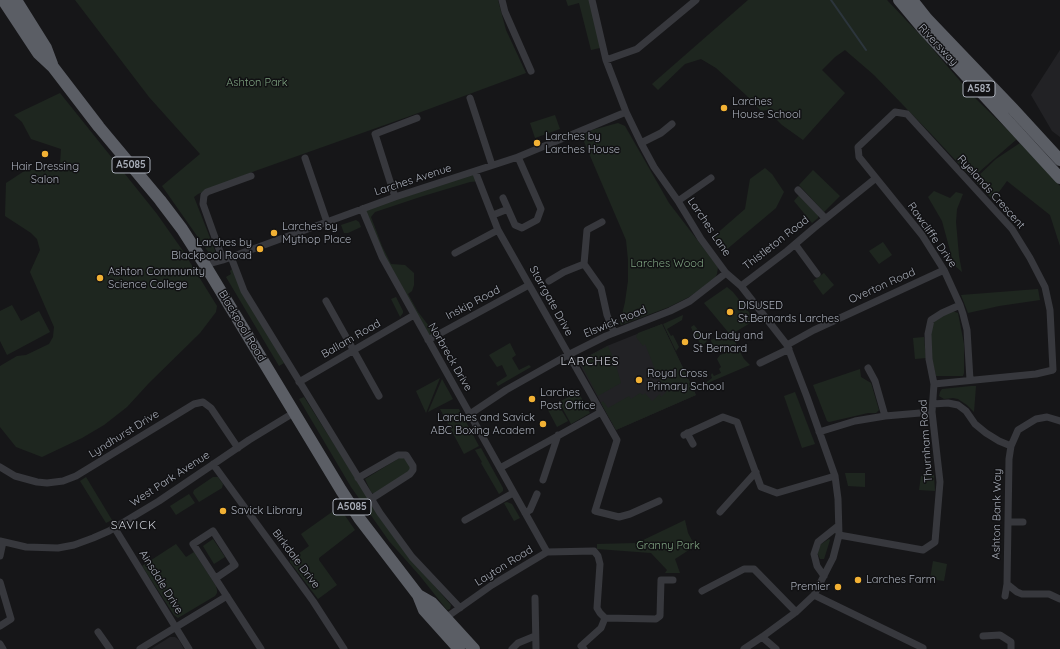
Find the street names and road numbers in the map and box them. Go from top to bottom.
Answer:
street label: Riversway [915,21,961,69]
road number: A583 [963,81,995,97]
street label: Ryelands Crescent [954,152,1028,232]
road number: A5085 [112,157,150,173]
street label: Larches Avenue [373,161,453,199]
street label: Larches Lane [685,195,733,259]
street label: Rawcliffe Drive [905,200,959,270]
street label: Thistleton Road [741,213,811,273]
street label: Starrgate Drive [526,264,576,338]
street label: Overton Road [847,265,917,307]
street label: Inskip Road [444,283,502,323]
street label: Blackpool Road [216,288,268,364]
street label: Elswick Road [582,303,648,341]
street label: Ballam Road [319,317,383,361]
street label: Norbreck Drive [425,320,475,394]
street label: Thurnham Road [917,399,935,483]
street label: Lyndhurst Drive [87,407,161,461]
street label: West Park Avenue [128,448,212,510]
street label: Ashton Bank Way [990,469,1004,559]
road number: A5085 [333,499,371,515]
street label: Birkdale Drive [269,527,323,591]
street label: Layton Road [473,543,535,589]
street label: Ainsdale Drive [136,548,186,616]

